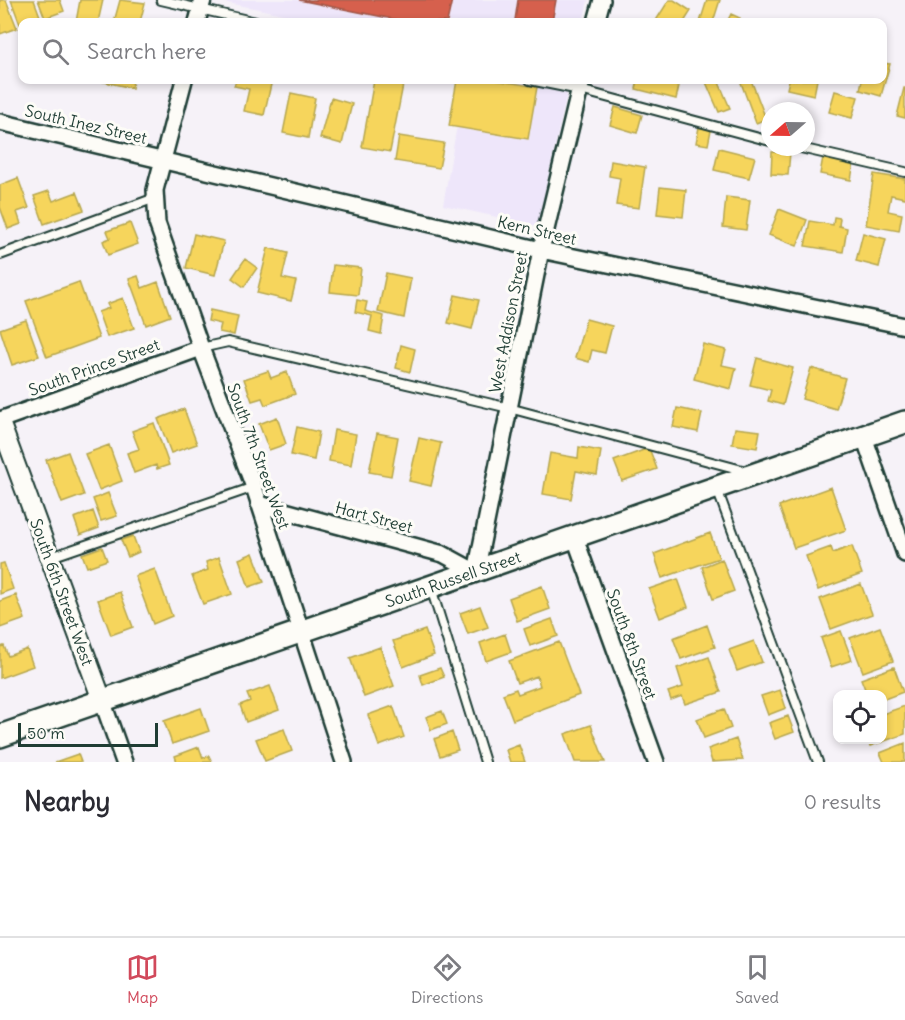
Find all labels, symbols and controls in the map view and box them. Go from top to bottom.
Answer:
search box [18,18,887,84]
icon: search [39,35,72,68]
text: Search here [87,37,206,65]
street label: South Inez Street [23,100,150,148]
north arrow [761,102,815,156]
street label: Kern Street [496,211,579,249]
street label: West Addison Street [484,249,532,394]
street label: South Prince Street [26,334,163,400]
street label: South 7th Street West [223,380,295,532]
street label: Hart Street [333,497,415,537]
street label: South 6th Street West [26,516,98,669]
street label: South Russell Street [383,546,524,612]
street label: South 8th Street [603,586,661,702]
map controls [833,690,887,744]
button: locate [833,690,887,744]
scale bar [18,720,158,748]
text: 50 m [27,723,65,743]
text: Nearby [24,785,110,818]
text: 0 results [804,789,881,814]
tab: Map [126,951,159,1007]
tab: Directions [411,951,483,1007]
tab: Saved [735,951,779,1007]

